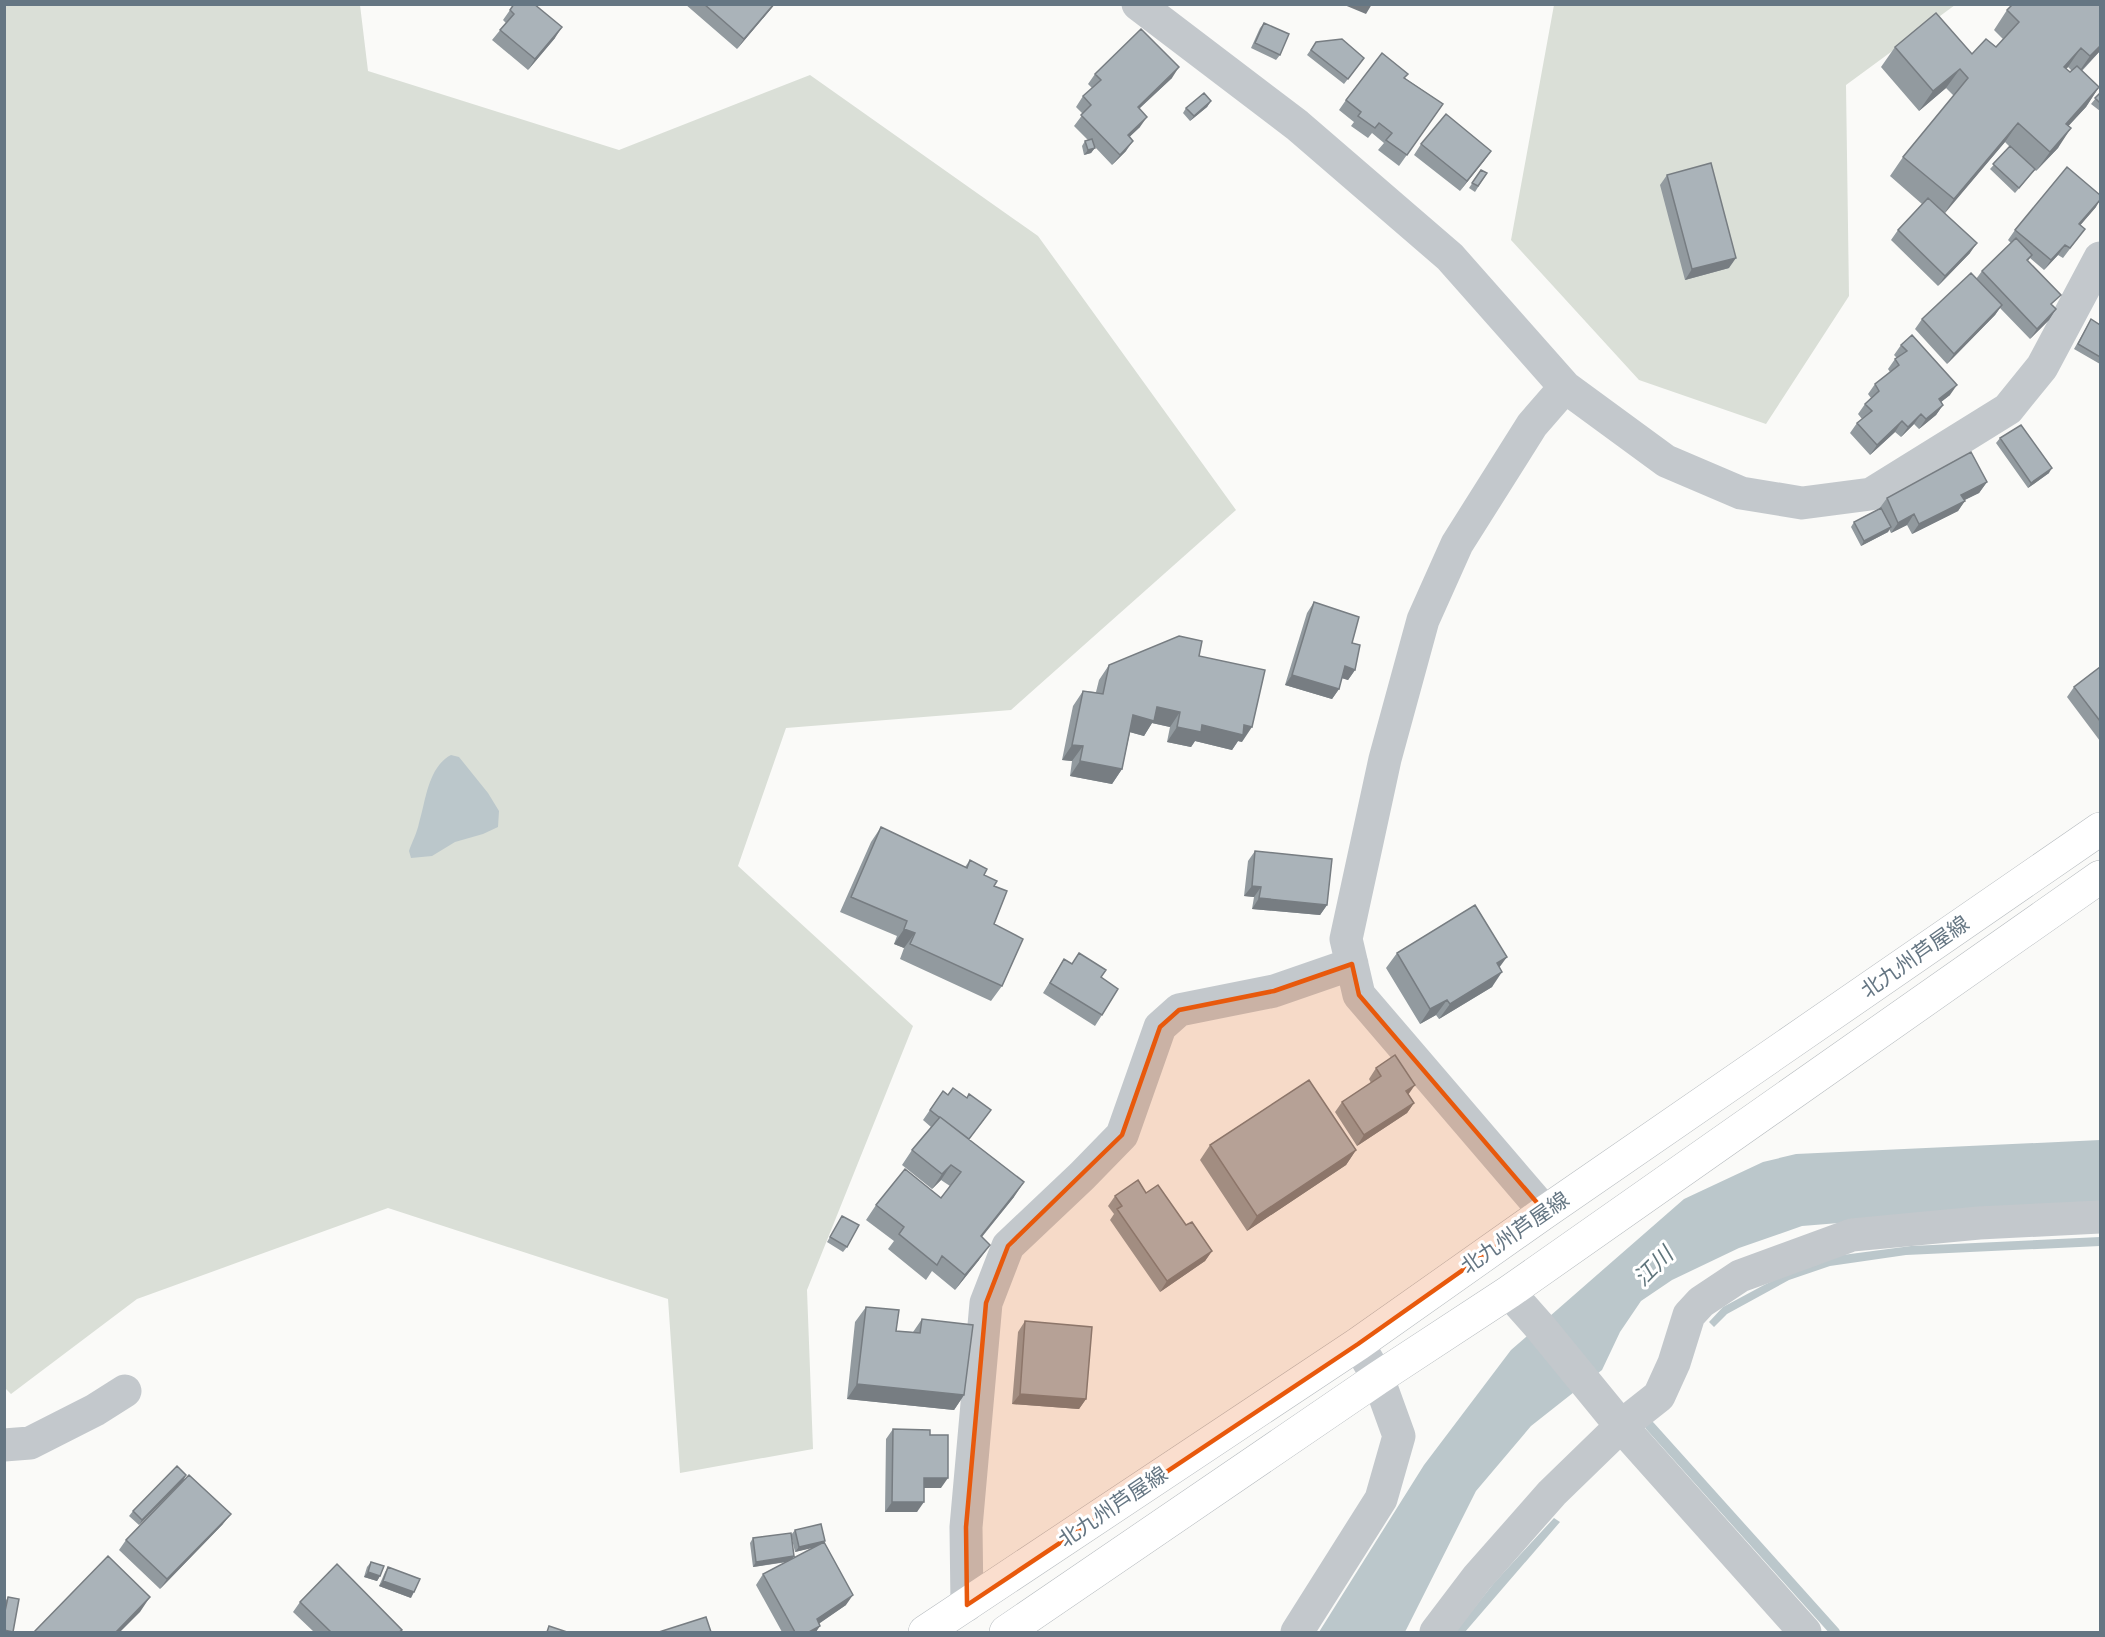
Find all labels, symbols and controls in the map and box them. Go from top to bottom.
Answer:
street label: 北九州芦屋線 [1857,911,1973,1003]
street label: 北九州芦屋線 [1457,1187,1573,1279]
water label: 江川 [1629,1241,1680,1291]
street label: 北九州芦屋線 [1054,1462,1172,1552]

